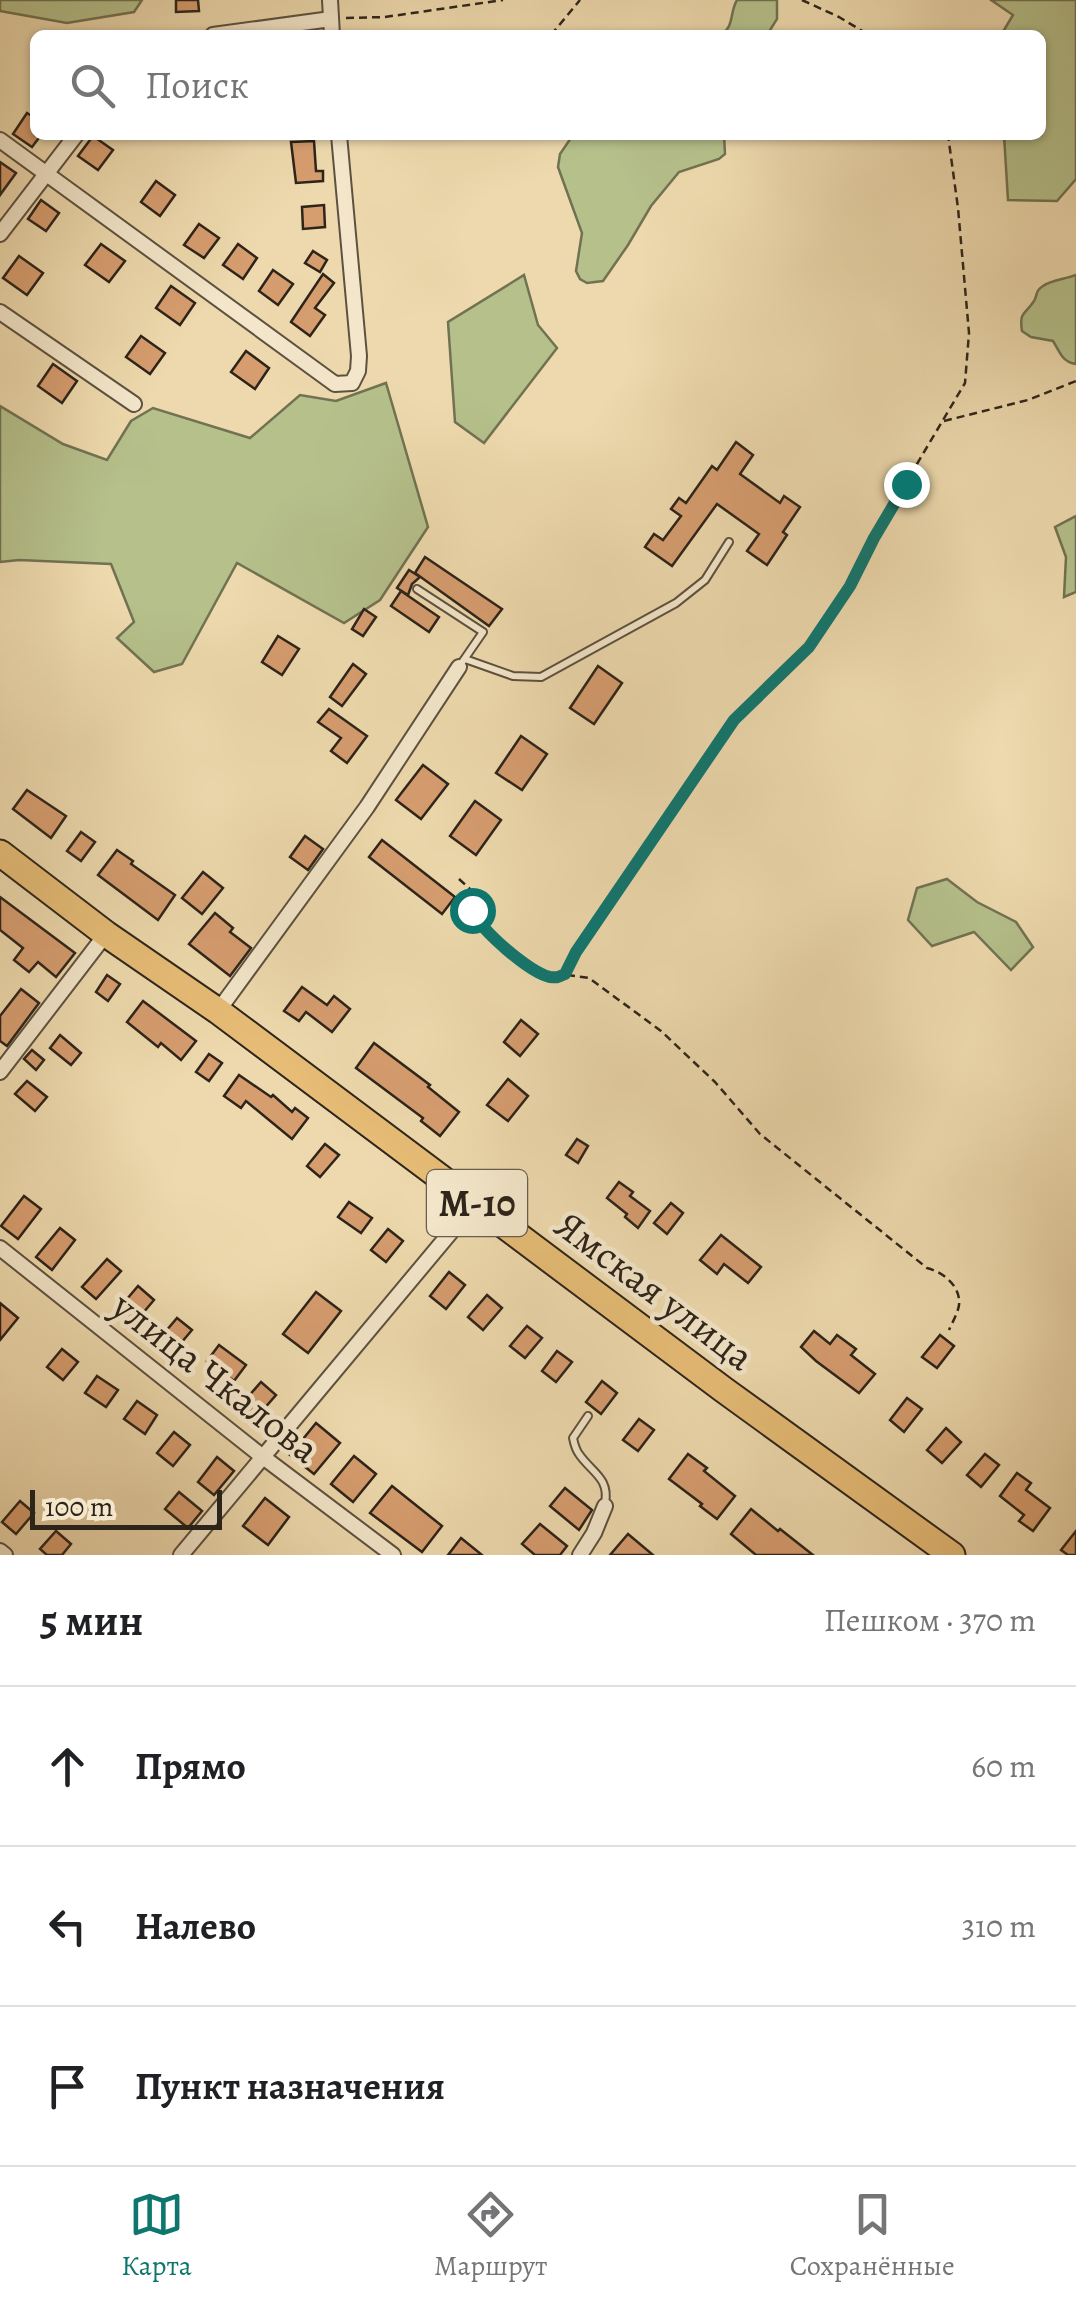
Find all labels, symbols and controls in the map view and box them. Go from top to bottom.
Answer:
search box [30,30,1046,140]
icon: search [65,58,120,113]
text: Поиск [145,59,249,111]
route end [884,462,930,508]
route start [450,888,496,934]
road number: М-10 [427,1170,527,1236]
street label: Ямская улица [544,1197,766,1384]
street label: улица Чкалова [100,1278,331,1476]
scale bar [30,1485,222,1530]
text: 100 m [45,1488,113,1526]
text: 5 мин [40,1592,143,1649]
text: Пешком · 370 m [824,1598,1036,1642]
icon: ahead [40,1739,95,1794]
text: Прямо [135,1740,246,1792]
text: 60 m [971,1744,1036,1788]
icon: left [40,1899,95,1954]
text: Налево [135,1900,256,1952]
text: 310 m [962,1904,1036,1948]
icon: arrive [40,2059,95,2114]
text: Пункт назначения [135,2060,445,2112]
tab: Карта [121,2187,192,2285]
tab: Маршрут [434,2187,547,2285]
tab: Сохранённые [790,2187,955,2285]

